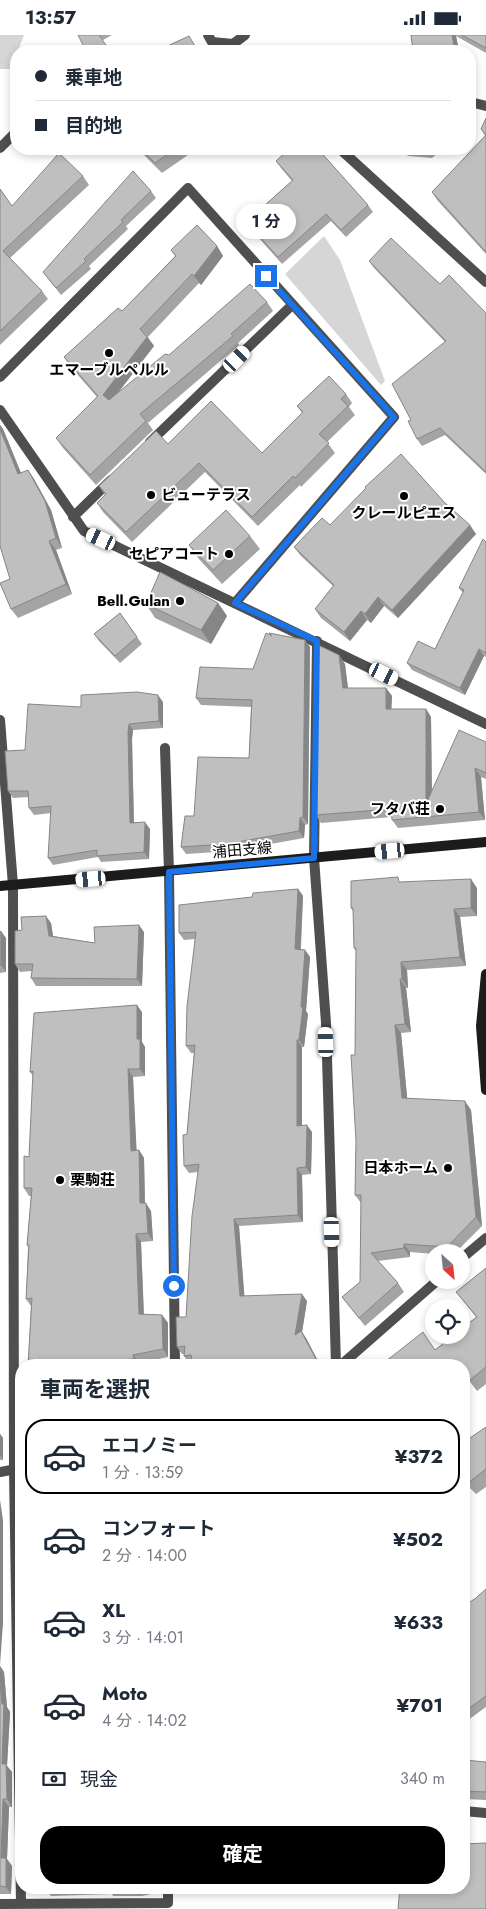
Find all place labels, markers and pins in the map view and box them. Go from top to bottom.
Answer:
marker: エマーブルペルル [103,347,115,359]
place label: エマーブルペルル [49,359,169,381]
place label: ビューテラス [161,484,251,506]
marker: ビューテラス [145,489,157,501]
marker: クレールピエス [398,490,410,502]
place label: クレールピエス [351,502,457,524]
place label: セピアコート [129,543,219,565]
marker: セピアコート [223,548,235,560]
place label: Bell.Gulan [97,590,170,612]
marker: Bell.Gulan [174,595,186,607]
place label: フタバ荘 [370,798,430,820]
marker: フタバ荘 [434,803,446,815]
place label: 日本ホーム [363,1157,438,1179]
marker: 日本ホーム [442,1162,454,1174]
place label: 栗駒荘 [70,1169,115,1191]
marker: 栗駒荘 [54,1174,66,1186]

